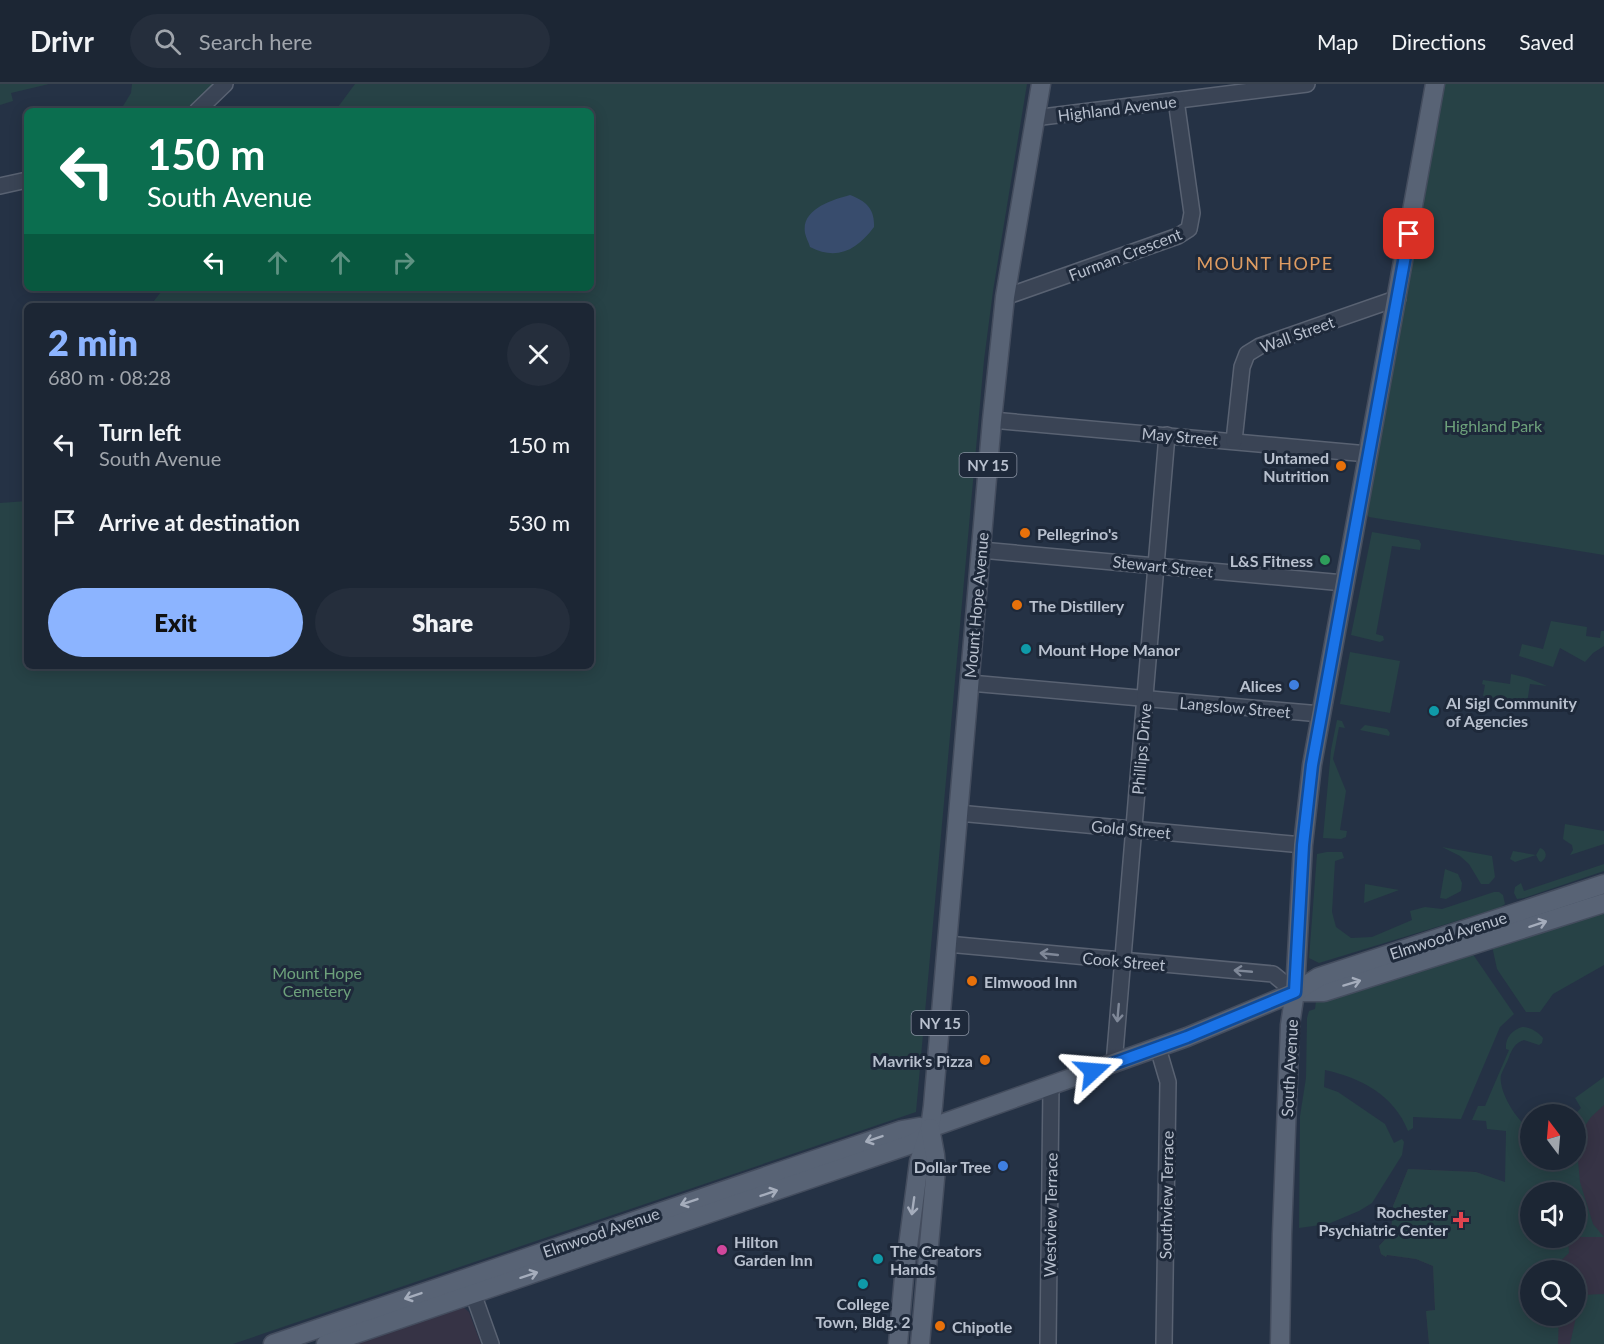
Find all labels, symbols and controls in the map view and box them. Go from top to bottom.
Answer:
search box [130,14,550,68]
text: Drivr [30,24,94,58]
icon: search [151,25,184,58]
text: Search here [199,28,312,55]
text: Map [1317,29,1358,54]
text: Directions [1391,29,1486,54]
text: Saved [1519,29,1574,54]
street label: Highland Avenue [1057,91,1177,125]
text: 150 m [147,129,265,179]
icon: left [48,132,126,210]
text: South Avenue [147,180,312,213]
pin [1383,208,1434,259]
icon: arrive [1392,217,1425,250]
street label: Furman Crescent [1066,224,1184,284]
icon: left [198,246,231,279]
icon: ahead [261,246,294,279]
icon: ahead [324,246,357,279]
icon: right [387,246,420,279]
district label: MOUNT HOPE [1196,252,1334,274]
street label: Wall Street [1257,312,1337,356]
text: 2 min [48,320,138,364]
button: close [507,323,570,386]
text: 680 m · 08:28 [48,365,171,389]
park label: Highland Park [1444,416,1543,435]
text: Turn left [99,419,181,446]
street label: May Street [1141,423,1219,449]
icon: left [48,428,81,461]
text: 150 m [508,431,570,458]
text: South Avenue [99,446,221,470]
place label: Untamed Nutrition [1263,448,1329,485]
road number: NY 15 [960,453,1016,477]
marker: Untamed Nutrition [1334,459,1348,473]
icon: arrive [48,506,81,539]
text: Arrive at destination [99,509,300,536]
text: 530 m [508,509,570,536]
place label: Pellegrino's [1037,524,1118,543]
marker: Pellegrino's [1018,526,1032,540]
street label: Mount Hope Avenue [960,531,992,679]
street label: Stewart Street [1112,551,1214,581]
place label: L&S Fitness [1230,551,1313,570]
marker: L&S Fitness [1318,553,1332,567]
button: Exit [48,588,303,657]
button: Share [315,588,570,657]
place label: The Distillery [1029,596,1125,615]
marker: The Distillery [1010,598,1024,612]
place label: Mount Hope Manor [1038,640,1180,659]
marker: Mount Hope Manor [1019,642,1033,656]
place label: Alices [1239,676,1282,695]
marker: Alices [1287,678,1301,692]
street label: Langslow Street [1179,693,1292,721]
place label: Al Sigl Community of Agencies [1445,693,1578,730]
street label: Phillips Drive [1128,702,1154,796]
marker: Al Sigl Community of Agencies [1427,704,1441,718]
street label: Gold Street [1091,816,1172,842]
street label: Elmwood Avenue [1387,907,1509,963]
one-way arrow [1528,918,1547,929]
one-way arrow [1039,948,1059,959]
street label: Cook Street [1082,948,1166,974]
park label: Mount Hope Cemetery [272,963,362,1000]
one-way arrow [1234,966,1254,977]
place label: Elmwood Inn [984,972,1077,991]
marker: Elmwood Inn [965,974,979,988]
one-way arrow [1342,977,1361,988]
one-way arrow [1112,1002,1123,1022]
road number: NY 15 [912,1011,968,1035]
street label: South Avenue [1277,1019,1301,1117]
position arrow [1061,1039,1125,1103]
place label: Mavrik's Pizza [872,1051,973,1070]
marker: Mavrik's Pizza [978,1053,992,1067]
north arrow [1520,1104,1586,1170]
map controls [1520,1104,1586,1326]
street label: Southview Terrace [1155,1130,1177,1260]
one-way arrow [865,1135,883,1146]
street label: Westview Terrace [1039,1153,1061,1277]
place label: Dollar Tree [914,1157,991,1176]
marker: Dollar Tree [996,1159,1010,1173]
button: sound [1520,1182,1586,1248]
one-way arrow [759,1187,778,1198]
one-way arrow [908,1195,919,1215]
one-way arrow [680,1198,699,1209]
place label: Rochester Psychiatric Center [1319,1202,1448,1239]
street label: Elmwood Avenue [540,1203,662,1261]
marker: Rochester Psychiatric Center [1452,1211,1470,1229]
place label: Hilton Garden Inn [734,1232,813,1269]
place label: The Creators Hands [890,1241,982,1278]
marker: Hilton Garden Inn [715,1243,729,1257]
marker: The Creators Hands [871,1252,885,1266]
button: search [1520,1260,1586,1326]
one-way arrow [519,1269,538,1280]
marker: College Town, Bldg. 2 [856,1277,870,1291]
one-way arrow [404,1292,422,1303]
place label: College Town, Bldg. 2 [815,1294,911,1331]
place label: Chipotle [952,1317,1013,1336]
marker: Chipotle [933,1319,947,1333]

